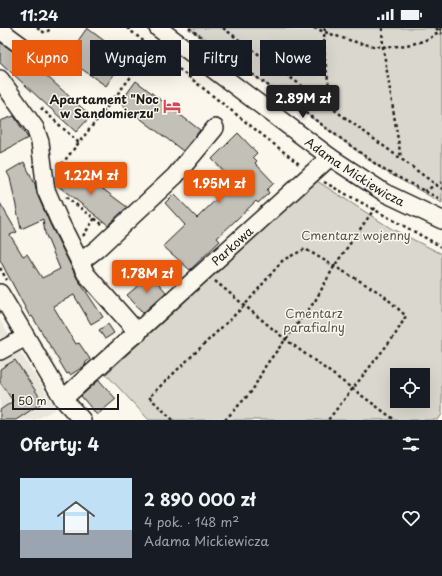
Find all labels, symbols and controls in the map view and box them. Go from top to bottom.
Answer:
text: 11:24 [20,3,58,26]
chip: Kupno [12,40,82,76]
chip: Wynajem [90,40,181,76]
chip: Filtry [189,40,252,76]
chip: Nowe [260,40,326,76]
pin: 2.89M zł [262,85,344,119]
text: 2.89M zł [275,88,331,107]
place label: Apartament "Noc w Sandomierzu" [49,90,159,122]
hotel icon: Apartament "Noc w Sandomierzu" [162,96,182,116]
street label: Adama Mickiewicza [302,133,408,210]
pin: 1.22M zł [50,162,132,196]
text: 1.22M zł [64,165,118,184]
pin: 1.95M zł [178,170,260,204]
text: 1.95M zł [193,173,245,192]
street label: Parkowa [207,222,257,270]
park label: Cmentarz wojenny [301,226,411,244]
pin: 1.78M zł [106,260,188,294]
text: 1.78M zł [121,263,173,282]
park label: Cmentarz parafialny [283,304,345,336]
map controls [390,368,430,408]
button: locate [390,368,430,408]
scale bar [12,392,119,411]
text: 50 m [18,392,47,409]
text: Oferty: 4 [20,431,99,457]
icon: filters [400,433,422,455]
text: 2 890 000 zł [144,486,255,512]
icon: home [52,494,100,542]
icon: heart [400,507,422,529]
text: 4 pok. · 148 m² [144,512,239,531]
text: Adama Mickiewicza [144,531,269,550]

